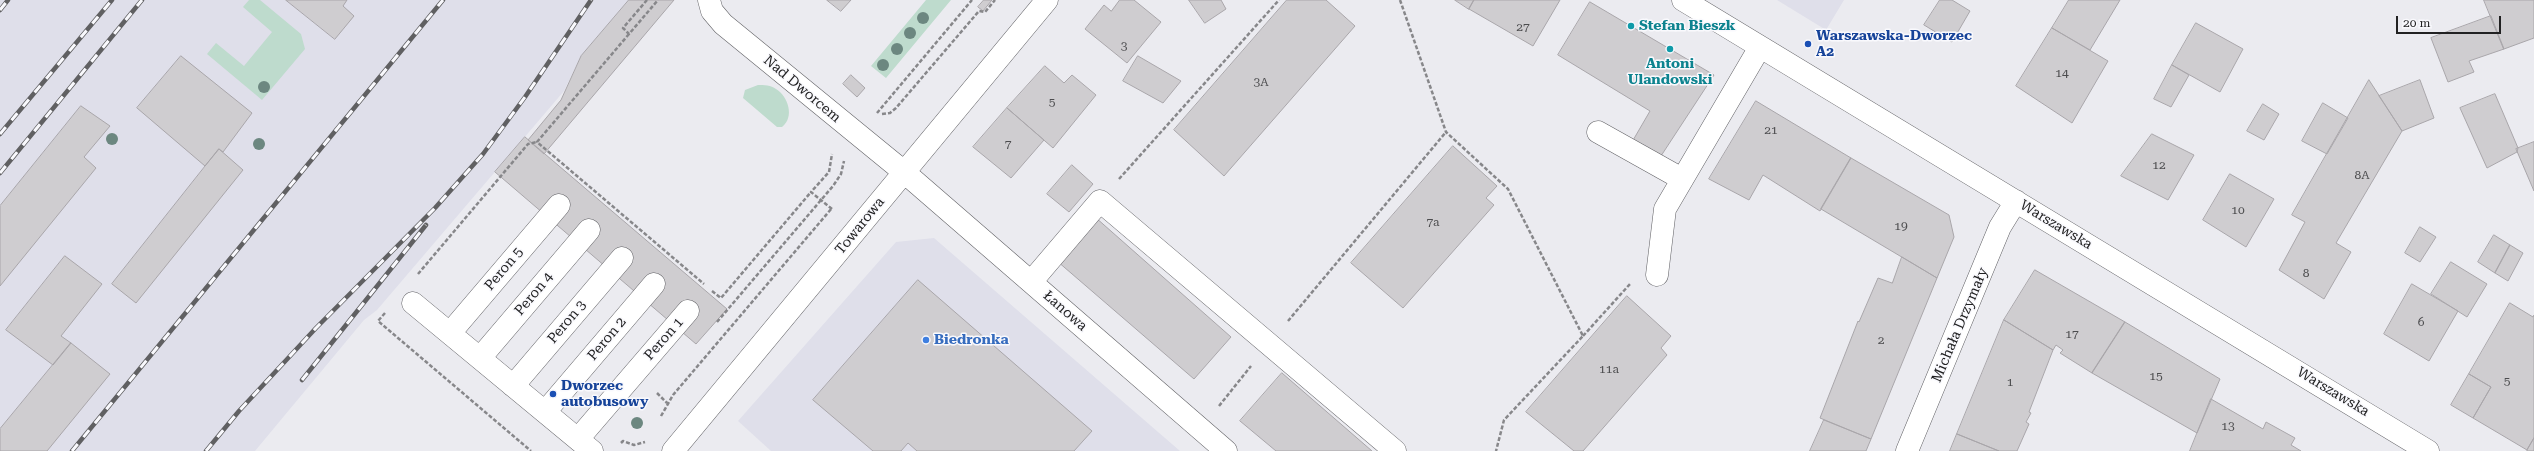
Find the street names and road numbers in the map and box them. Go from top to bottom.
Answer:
street label: Nad Dworcem [760,52,844,126]
street label: Towarowa [832,194,888,258]
street label: Warszawska [2017,197,2095,253]
street label: Peron 5 [481,244,527,294]
street label: Michała Drzymały [1928,265,1992,385]
street label: Peron 4 [511,269,557,319]
street label: Łanowa [1040,287,1090,335]
street label: Peron 3 [544,297,590,347]
street label: Peron 2 [584,314,630,364]
street label: Peron 1 [641,314,687,364]
street label: Warszawska [2294,364,2372,420]

